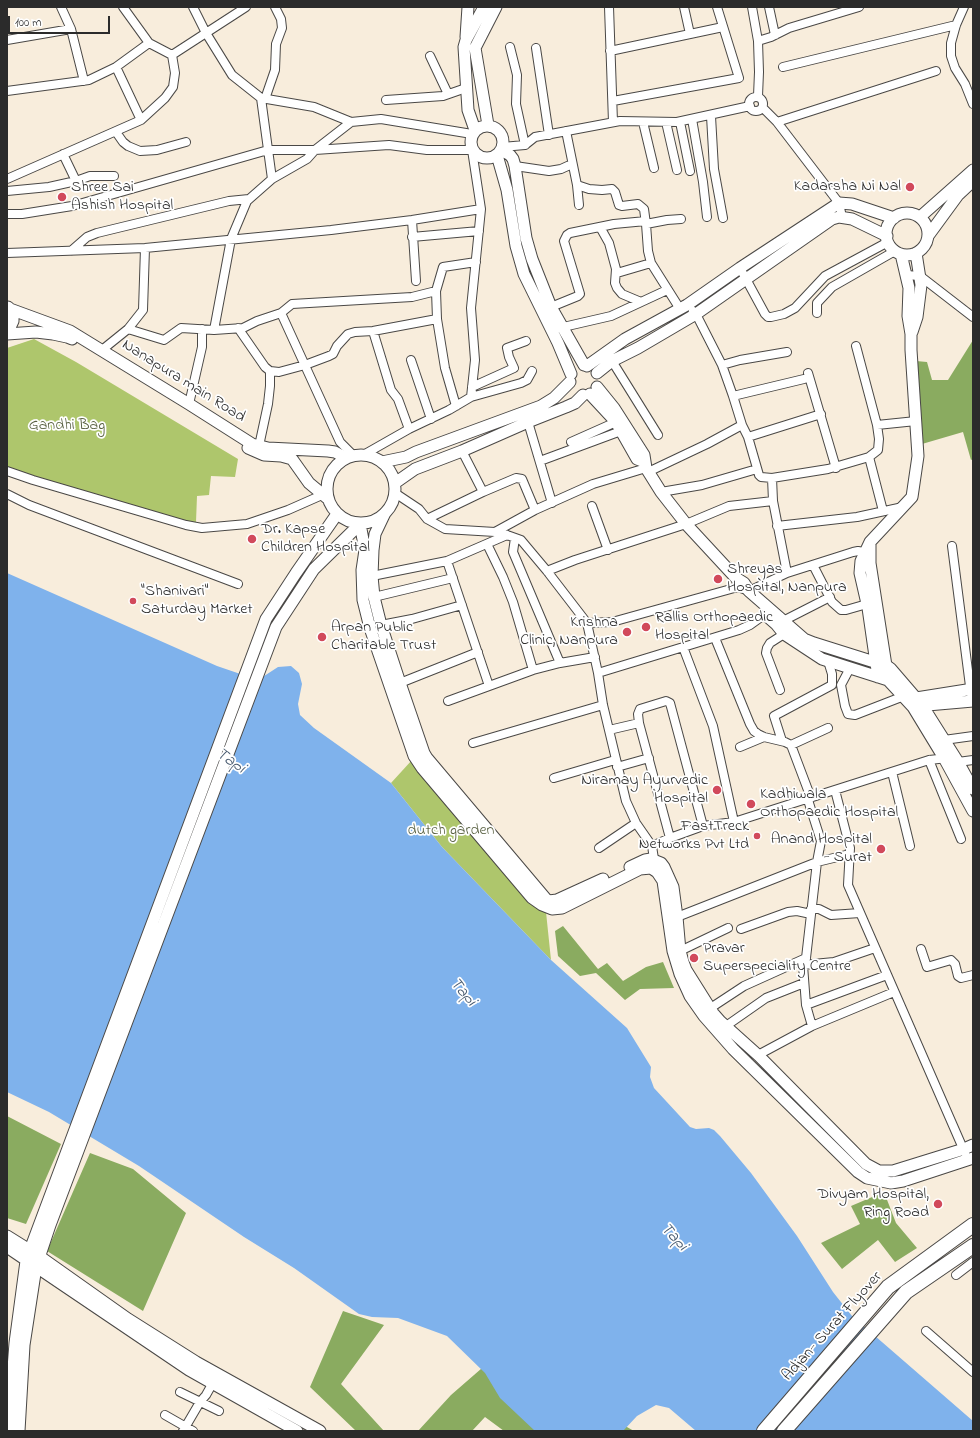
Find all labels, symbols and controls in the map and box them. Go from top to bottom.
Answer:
scale bar [10,8,112,34]
text: 100 m [15,14,42,32]
place label: Kadarsha Ni Nal [794,177,901,197]
place label: Shree Sai Ashish Hospital [71,178,173,216]
marker: Kadarsha Ni Nal [904,181,916,193]
marker: Shree Sai Ashish Hospital [56,191,68,203]
street label: Nanapura main Road [118,336,248,428]
park label: Gandhi Bag [29,416,105,436]
place label: Dr. Kapse Children Hospital [261,520,370,558]
marker: Dr. Kapse Children Hospital [246,533,258,545]
place label: Shreyas Hospital, Nanpura [727,560,847,598]
marker: Shreyas Hospital, Nanpura [712,573,724,585]
place label: "Shanivari" Saturday Market [141,582,253,620]
marker: "Shanivari" Saturday Market [128,596,138,606]
place label: Rallis Orthopaedic Hospital [655,608,773,646]
place label: Krishna Clinic, Nanpura [520,613,618,651]
place label: Arpan Public Charitable Trust [331,618,436,656]
marker: Rallis Orthopaedic Hospital [640,621,652,633]
marker: Krishna Clinic, Nanpura [621,626,633,638]
marker: Arpan Public Charitable Trust [316,631,328,643]
water label: Tapi [211,745,249,779]
place label: Niramay Ayurvedic Hospital [581,771,708,809]
marker: Niramay Ayurvedic Hospital [711,784,723,796]
place label: Kadhiwala Orthopaedic Hospital [760,785,898,823]
marker: Kadhiwala Orthopaedic Hospital [745,798,757,810]
place label: FastTreck Networks Pvt Ltd [639,817,749,855]
park label: dutch garden [407,821,495,841]
place label: Anand Hospital - Surat [771,830,872,868]
marker: FastTreck Networks Pvt Ltd [752,831,762,841]
marker: Anand Hospital - Surat [875,843,887,855]
place label: Pravar Superspeciality Centre [703,939,851,977]
marker: Pravar Superspeciality Centre [688,952,700,964]
water label: Tapi [444,975,480,1011]
place label: Divyam Hospital, Ring Road [817,1185,929,1223]
marker: Divyam Hospital, Ring Road [932,1198,944,1210]
water label: Tapi [655,1220,691,1256]
street label: Adjan- Surat Flyover [779,1268,887,1386]

